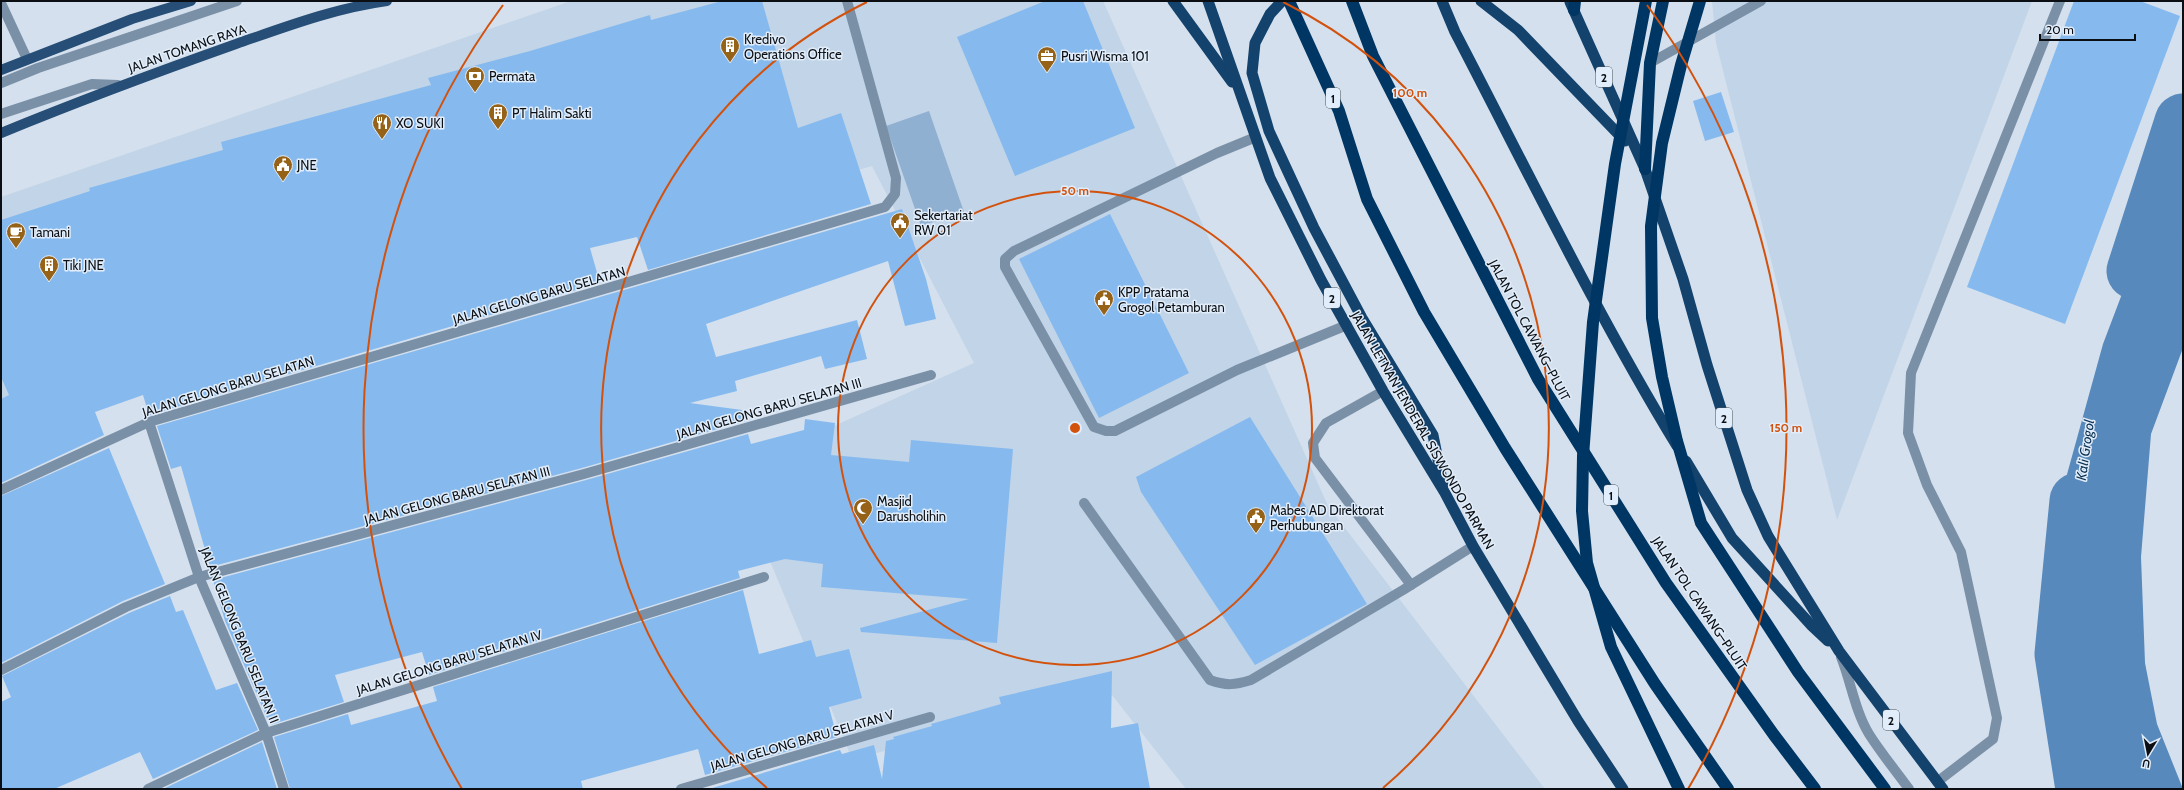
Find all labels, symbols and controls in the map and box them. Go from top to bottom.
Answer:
scale bar [2040,16,2135,42]
street label: JALAN TOMANG RAYA [125,20,248,76]
text: 20 m [2046,22,2074,37]
place label: Kredivo Operations Office [744,31,842,62]
building icon: Kredivo Operations Office [719,35,741,63]
office icon: Pusri Wisma 101 [1036,45,1058,73]
place label: Pusri Wisma 101 [1061,48,1149,64]
bank icon: Permata [464,65,486,93]
road number: 2 [1596,67,1612,87]
place label: Permata [489,68,536,84]
text: 100 m [1393,85,1427,100]
road number: 1 [1326,88,1340,108]
building icon: PT Halim Sakti [487,102,509,130]
place label: PT Halim Sakti [512,105,592,121]
restaurant icon: XO SUKI [371,112,393,140]
place label: XO SUKI [396,115,444,131]
public building icon: JNE [272,154,294,182]
place label: JNE [296,157,317,173]
text: 50 m [1061,183,1089,198]
place label: Sekertariat RW 01 [914,207,973,238]
public building icon: Sekertariat RW 01 [889,211,911,239]
cafe icon: Tamani [5,221,27,249]
place label: Tamani [30,224,70,240]
building icon: Tiki JNE [38,254,60,282]
street label: JALAN TOL CAWANG–PLUIT [1485,256,1574,403]
place label: Tiki JNE [63,257,104,273]
street label: JALAN GELONG BARU SELATAN [450,263,627,328]
place label: KPP Pratama Grogol Petamburan [1118,284,1225,315]
public building icon: KPP Pratama Grogol Petamburan [1093,288,1115,316]
road number: 2 [1324,288,1340,308]
street label: JALAN LETNAN JENDERAL SISWONDO PARMAN [1348,307,1498,552]
street label: JALAN GELONG BARU SELATAN [139,352,316,420]
street label: JALAN GELONG BARU SELATAN III [674,374,863,442]
road number: 2 [1716,408,1732,428]
water label: Kali Grogol [2072,418,2098,482]
text: 150 m [1770,420,1802,435]
centre of rings [1068,421,1082,435]
street label: JALAN GELONG BARU SELATAN III [361,462,552,528]
road number: 1 [1604,485,1618,505]
place label: Masjid Darusholihin [877,493,946,524]
mosque icon: Masjid Darusholihin [852,497,874,525]
place label: Mabes AD Direktorat Perhubungan [1270,502,1384,533]
public building icon: Mabes AD Direktorat Perhubungan [1245,506,1267,534]
street label: JALAN TOL CAWANG–PLUIT [1649,532,1751,673]
street label: JALAN GELONG BARU SELATAN II [197,544,283,725]
street label: JALAN GELONG BARU SELATAN IV [353,626,544,698]
street label: JALAN GELONG BARU SELATAN V [708,706,895,774]
road number: 2 [1883,710,1899,730]
north arrow [2128,734,2168,774]
text: U [2141,756,2151,771]

